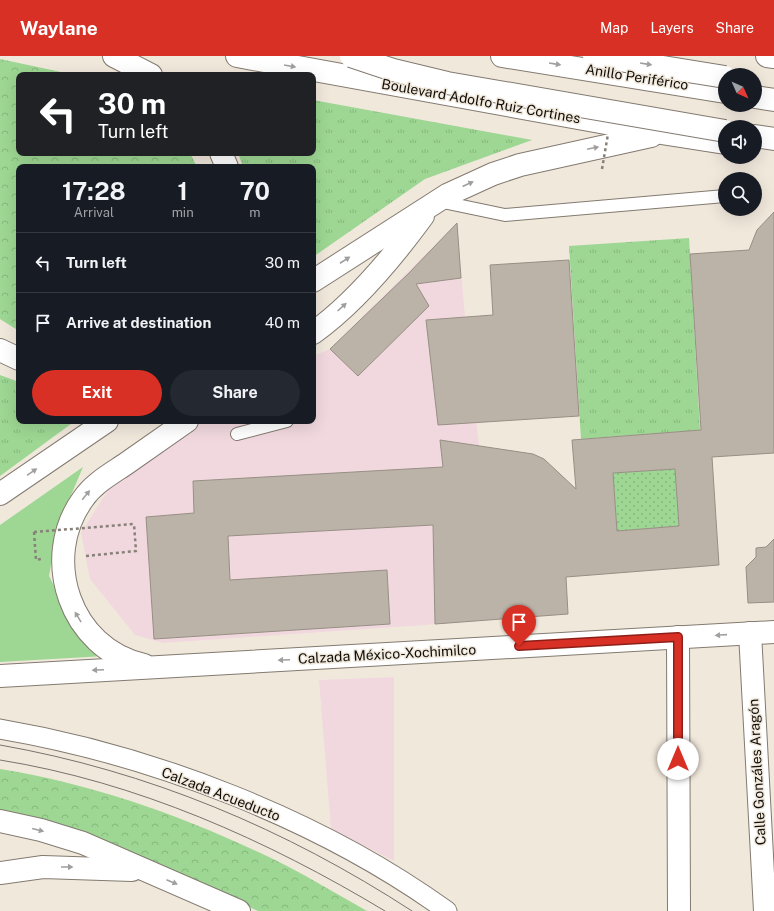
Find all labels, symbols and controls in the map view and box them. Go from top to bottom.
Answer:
text: Waylane [20,17,98,39]
text: Map [600,20,628,36]
text: Layers [650,20,694,36]
text: Share [716,20,754,36]
one-way arrow [549,61,561,67]
street label: Anillo Periférico [584,61,690,93]
one-way arrow [640,61,652,67]
one-way arrow [284,63,296,69]
north arrow [718,68,762,112]
map controls [718,68,762,216]
street label: Boulevard Adolfo Ruiz Cortines [380,76,582,126]
text: 30 m [98,87,166,120]
icon: left [32,88,84,140]
button: sound [718,120,762,164]
text: Turn left [98,121,168,142]
one-way arrow [586,145,599,151]
button: search [718,172,762,216]
text: 17:28 [62,177,126,205]
text: 1 [178,177,188,205]
text: 70 [240,177,270,205]
one-way arrow [462,181,474,187]
text: Arrival [74,205,114,220]
text: min [172,205,194,220]
text: m [249,205,260,220]
icon: left [32,252,54,274]
text: Turn left [66,254,127,271]
text: 30 m [265,254,300,271]
one-way arrow [339,256,351,263]
one-way arrow [338,303,347,312]
icon: arrive [32,312,54,334]
text: Arrive at destination [66,314,211,331]
text: 40 m [265,314,300,331]
button: Exit [32,370,162,416]
button: Share [170,370,300,416]
one-way arrow [27,468,37,476]
one-way arrow [82,490,91,501]
pin [502,605,536,646]
one-way arrow [74,611,81,623]
icon: arrive [508,611,530,633]
one-way arrow [715,631,727,638]
street label: Calzada México-Xochimilco [298,641,477,667]
one-way arrow [278,656,290,663]
one-way arrow [92,667,104,674]
street label: Calle Gonzáles Aragón [745,698,769,846]
position arrow [657,738,699,780]
street label: Calzada Acueducto [159,764,283,824]
one-way arrow [32,827,44,833]
one-way arrow [61,864,74,870]
one-way arrow [166,879,177,885]

